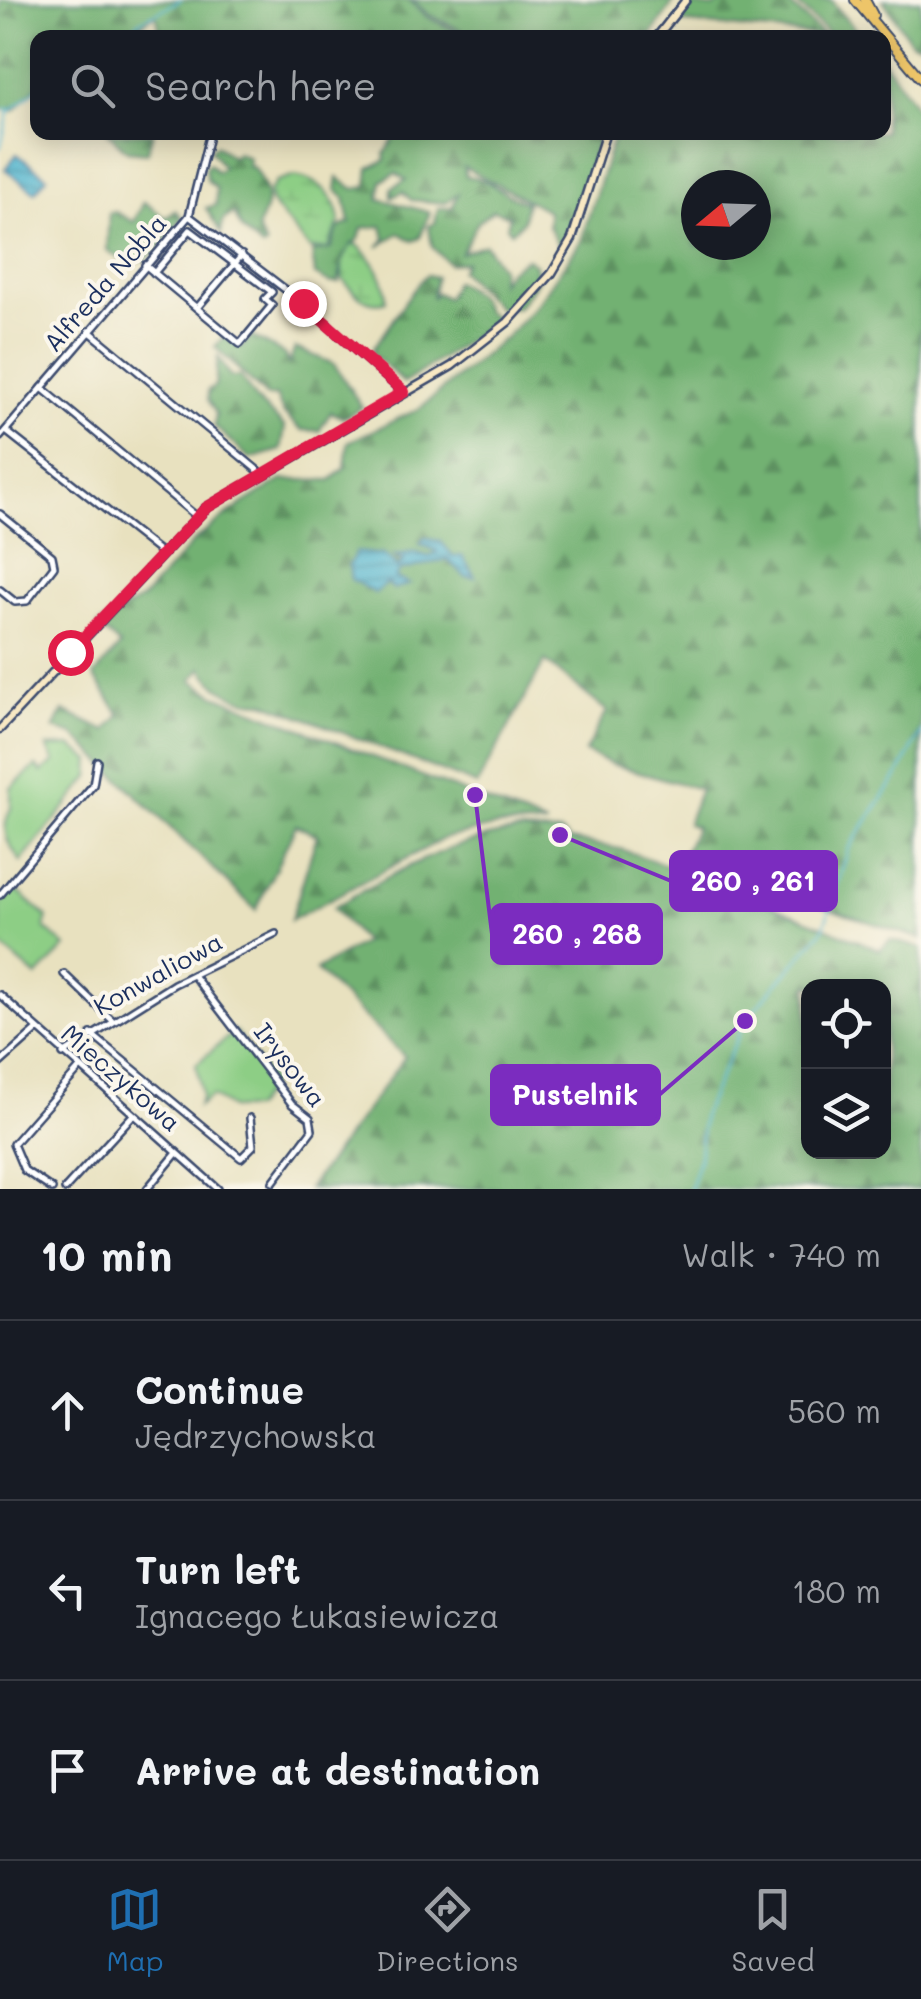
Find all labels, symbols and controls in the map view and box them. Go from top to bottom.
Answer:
search box [30,30,891,140]
icon: search [65,58,120,113]
text: Search here [145,60,376,110]
north arrow [681,170,771,260]
street label: Alfreda Nobla [36,207,173,358]
route end [281,281,327,327]
route start [48,630,94,676]
callout: 260 , 261 [671,852,836,910]
text: 260 , 261 [691,862,815,898]
callout: 260 , 268 [492,905,661,963]
text: 260 , 268 [512,915,642,951]
street label: Konwaliowa [87,925,228,1022]
map controls [801,979,891,1159]
button: locate [801,979,891,1069]
street label: Irysowa [247,1016,334,1114]
street label: Mieczykowa [55,1017,188,1139]
callout: Pustelnik [492,1066,659,1124]
button: layers [801,1069,891,1159]
text: Pustelnik [512,1076,638,1112]
text: 10 min [40,1227,172,1282]
text: Walk · 740 m [681,1233,881,1275]
text: Continue [135,1364,304,1414]
icon: ahead [40,1383,95,1438]
text: 560 m [788,1389,881,1431]
text: Jędrzychowska [135,1414,376,1456]
text: Turn left [135,1544,301,1594]
icon: left [40,1563,95,1618]
text: 180 m [792,1569,881,1611]
text: Ignacego Łukasiewicza [135,1594,499,1636]
icon: arrive [40,1743,95,1798]
text: Arrive at destination [135,1745,540,1795]
tab: Map [106,1882,163,1978]
tab: Directions [376,1882,519,1978]
tab: Saved [731,1882,815,1978]

